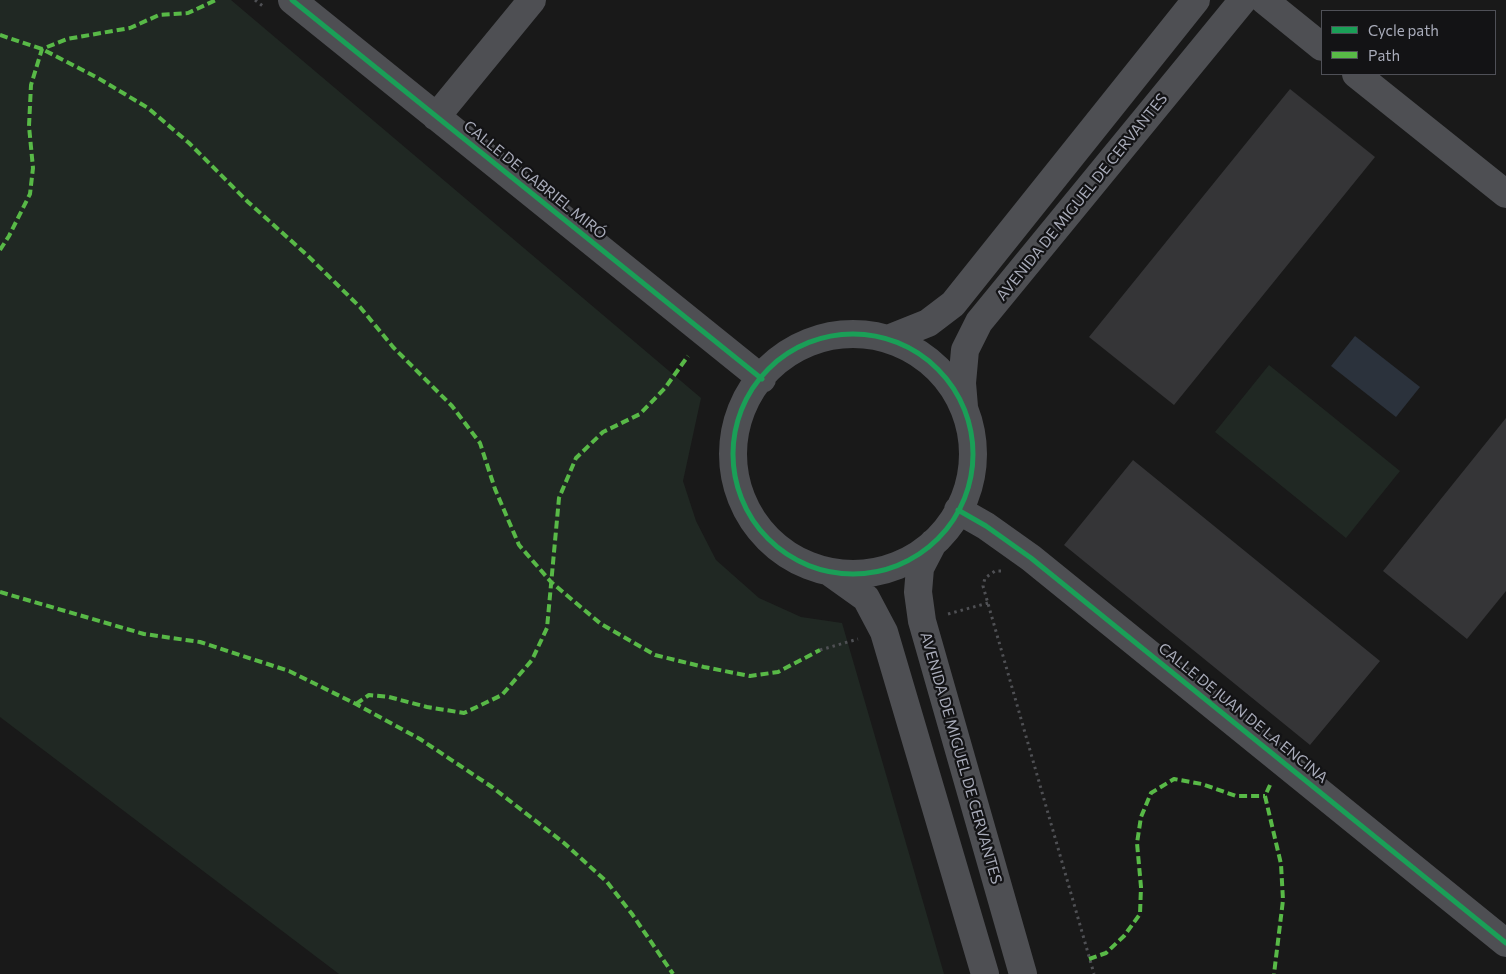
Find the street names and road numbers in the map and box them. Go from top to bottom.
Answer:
street label: AVENIDA DE MIGUEL DE CERVANTES [993,90,1171,304]
street label: CALLE DE GABRIEL MIRÓ [460,117,610,243]
street label: AVENIDA DE MIGUEL DE CERVANTES [916,630,1006,886]
street label: CALLE DE JUAN DE LA ENCINA [1155,639,1331,787]

